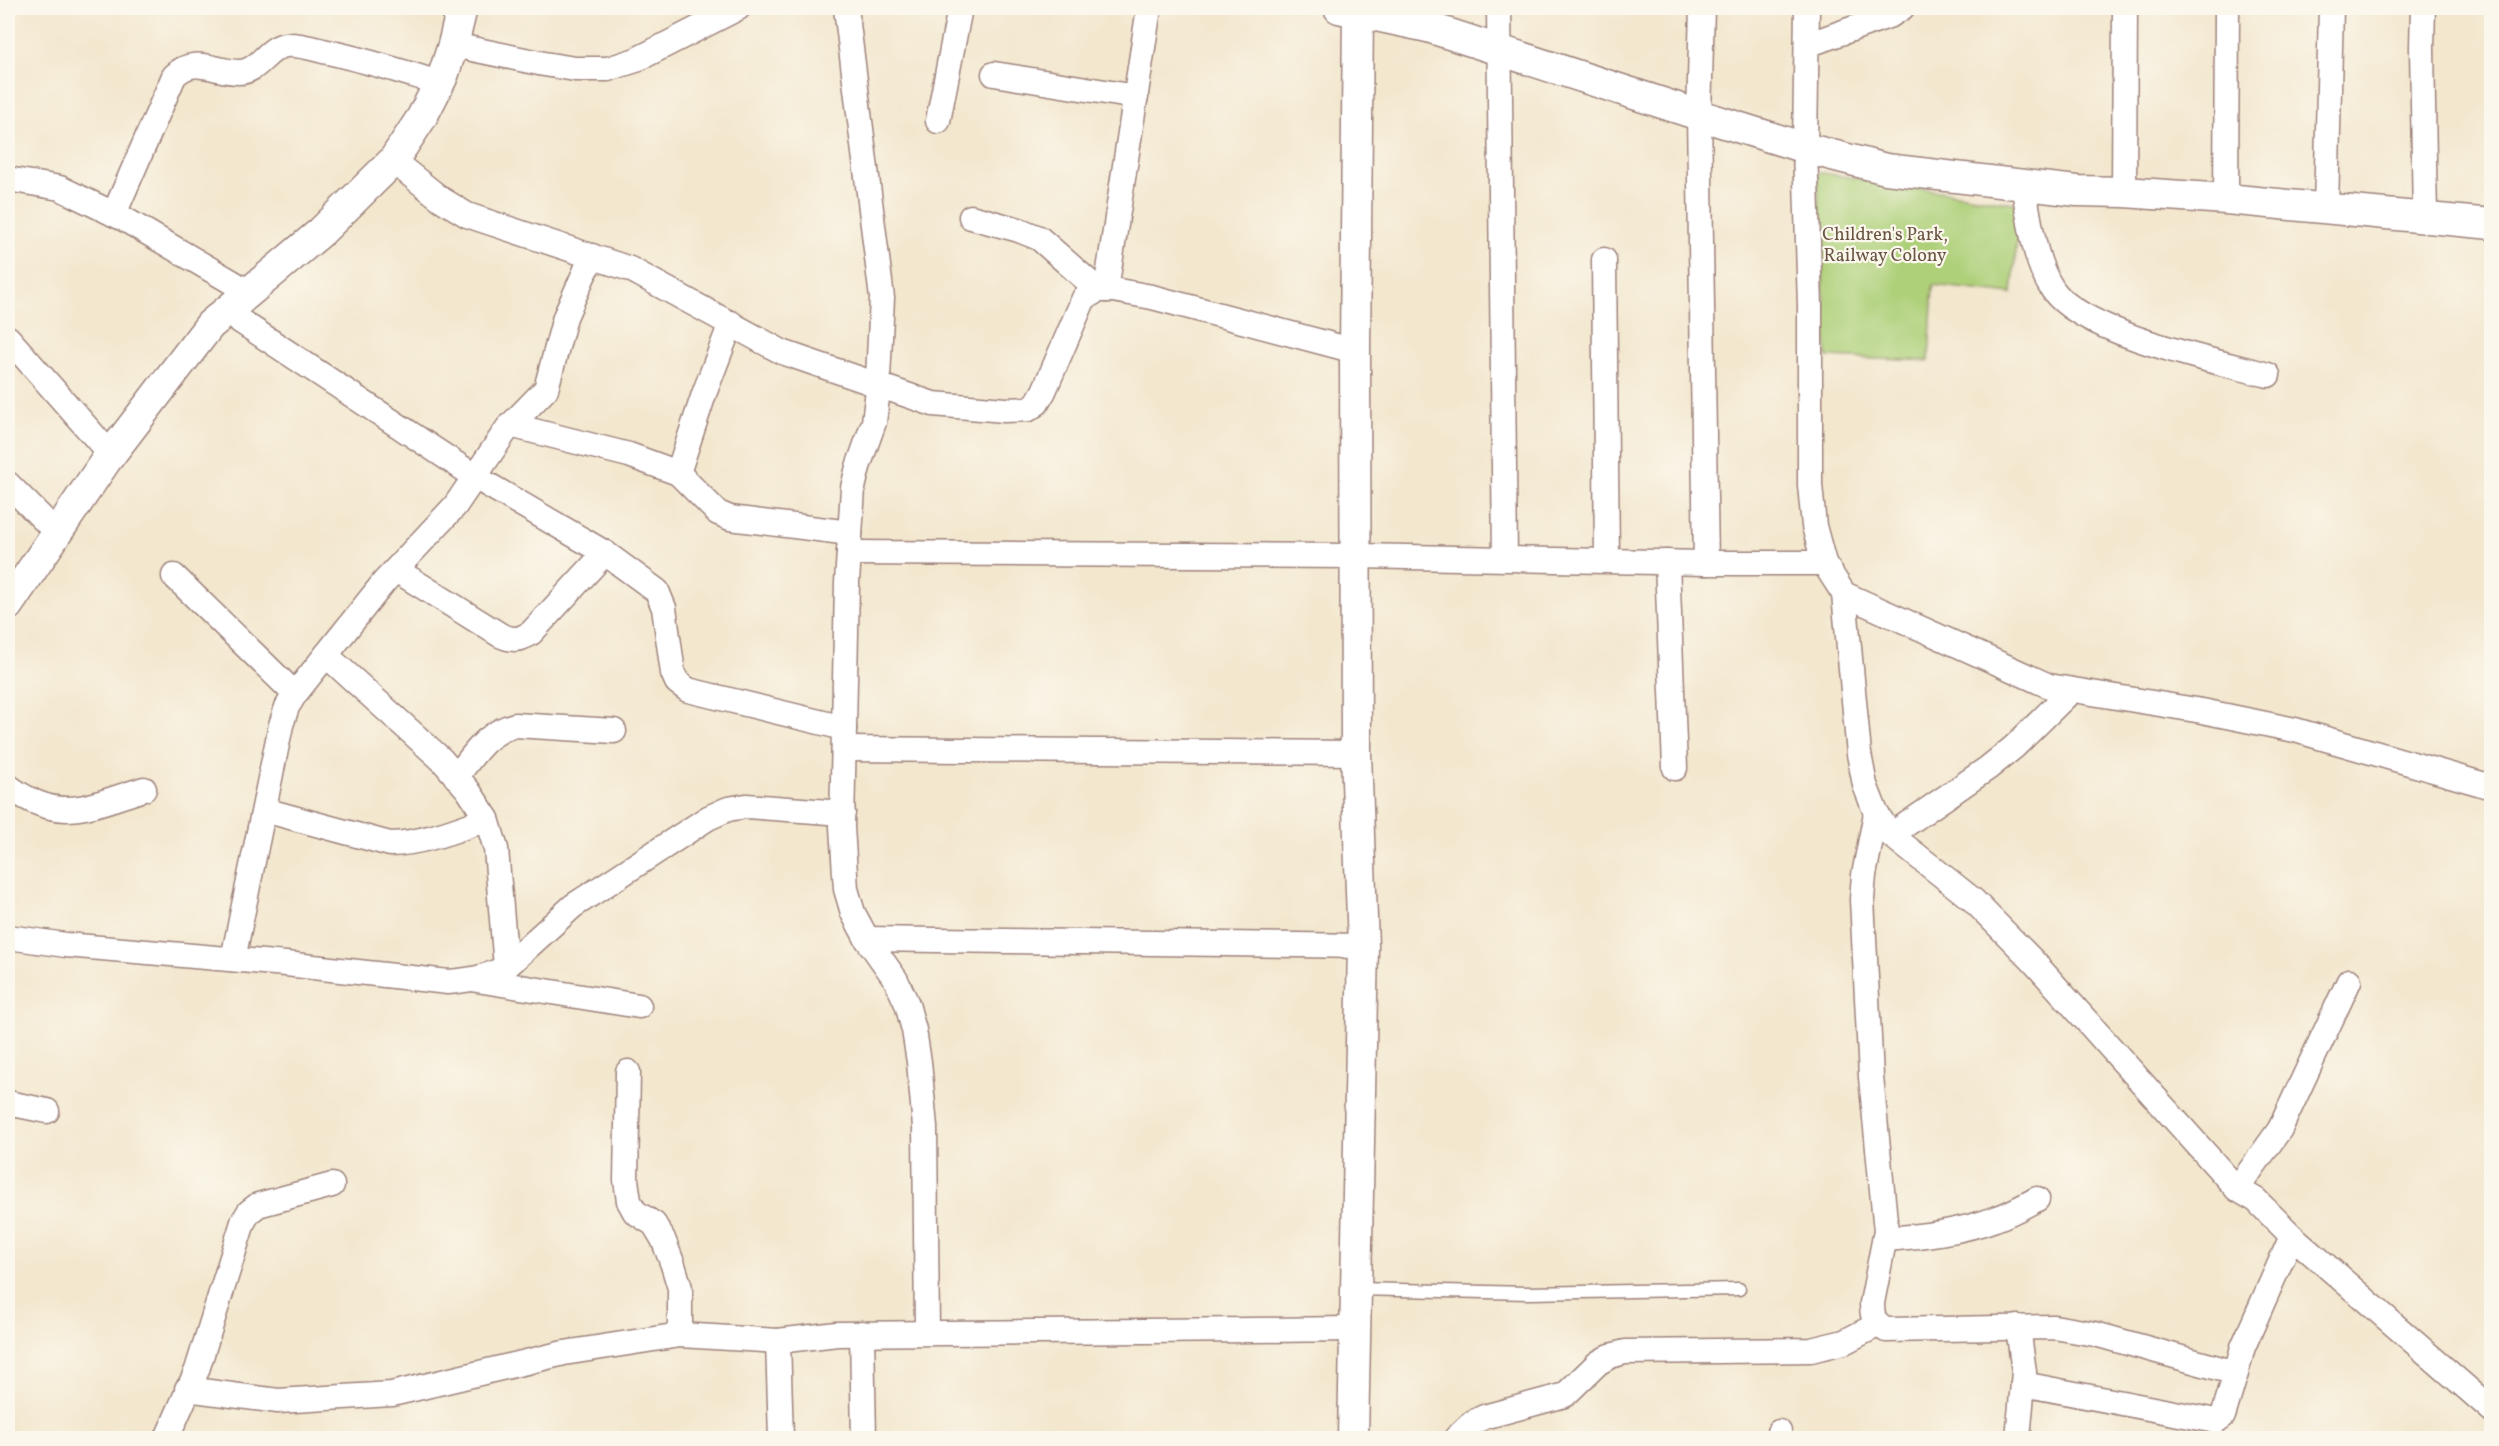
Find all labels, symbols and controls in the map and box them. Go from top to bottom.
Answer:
park label: Children's Park, Railway Colony [1822,223,1948,269]

